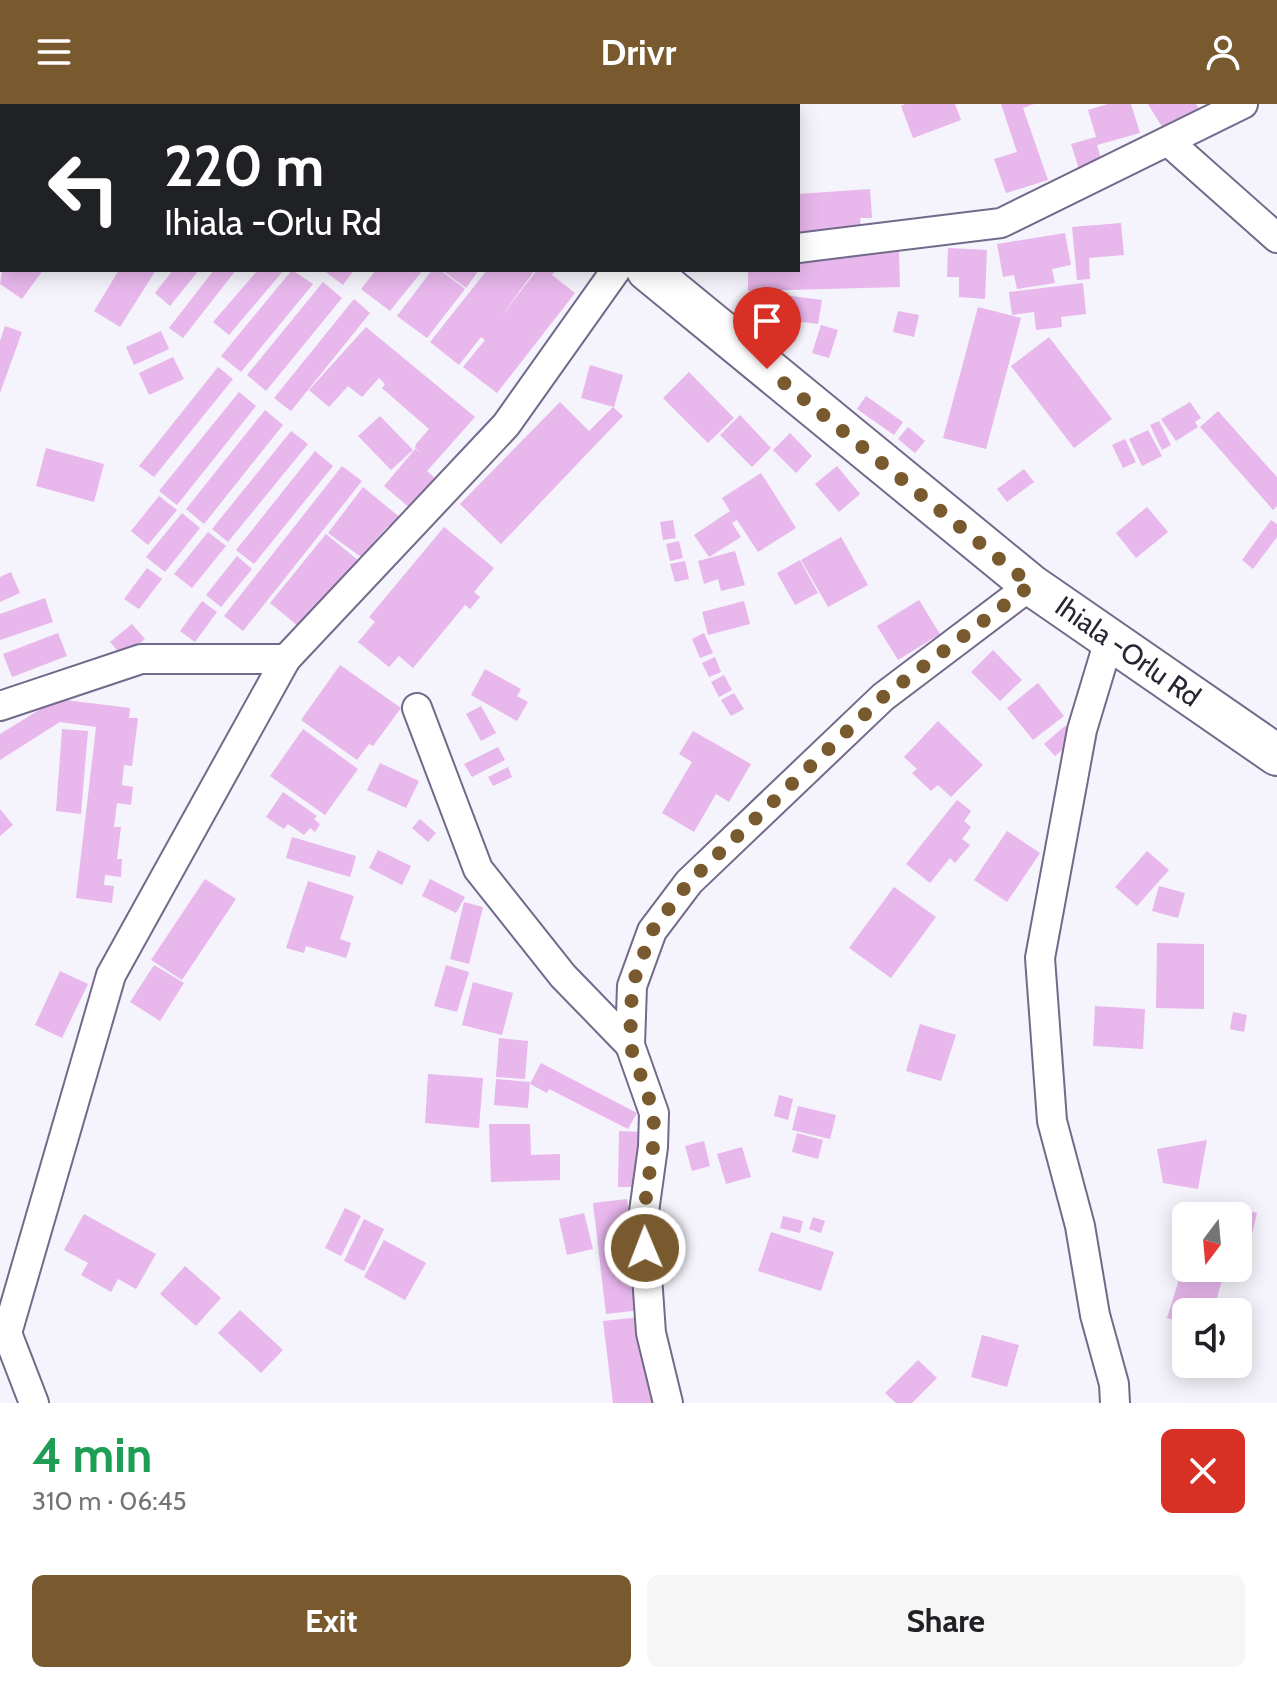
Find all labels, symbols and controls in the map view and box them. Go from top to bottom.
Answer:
icon: menu [32,30,76,74]
text: Drivr [601,30,676,74]
icon: person [1201,30,1245,74]
text: 220 m [164,132,324,200]
icon: left [32,136,136,240]
text: Ihiala -Orlu Rd [164,200,382,244]
pin [733,287,801,369]
icon: arrive [745,299,789,343]
street label: Ihiala -Orlu Rd [1049,589,1207,713]
north arrow [1172,1202,1252,1282]
map controls [1172,1202,1252,1378]
position arrow [603,1206,687,1290]
button: sound [1172,1298,1252,1378]
text: 4 min [32,1426,152,1484]
button: close [1161,1429,1245,1513]
text: 310 m · 06:45 [32,1485,187,1517]
button: Exit [32,1575,631,1667]
button: Share [647,1575,1245,1667]

